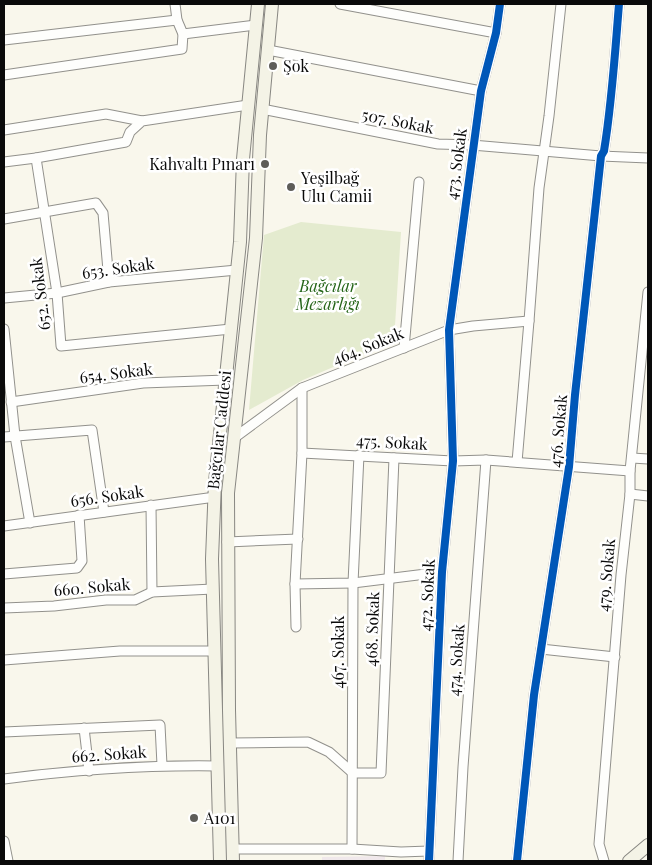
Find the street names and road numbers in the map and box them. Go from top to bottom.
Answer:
street label: 507. Sokak [360,103,436,138]
street label: 473. Sokak [440,127,471,201]
street label: 653. Sokak [80,252,156,283]
street label: 652. Sokak [25,256,54,332]
street label: 464. Sokak [329,322,407,369]
street label: 654. Sokak [78,358,154,387]
street label: Bağcılar Caddesi [202,369,235,490]
street label: 476. Sokak [544,393,571,468]
street label: 475. Sokak [356,429,428,454]
street label: 656. Sokak [69,480,145,511]
street label: 479. Sokak [592,537,619,612]
street label: 472. Sokak [414,558,439,632]
street label: 660. Sokak [53,573,131,600]
street label: 468. Sokak [360,591,383,667]
street label: 467. Sokak [327,615,348,688]
street label: 474. Sokak [443,623,469,697]
street label: 662. Sokak [71,740,147,767]

